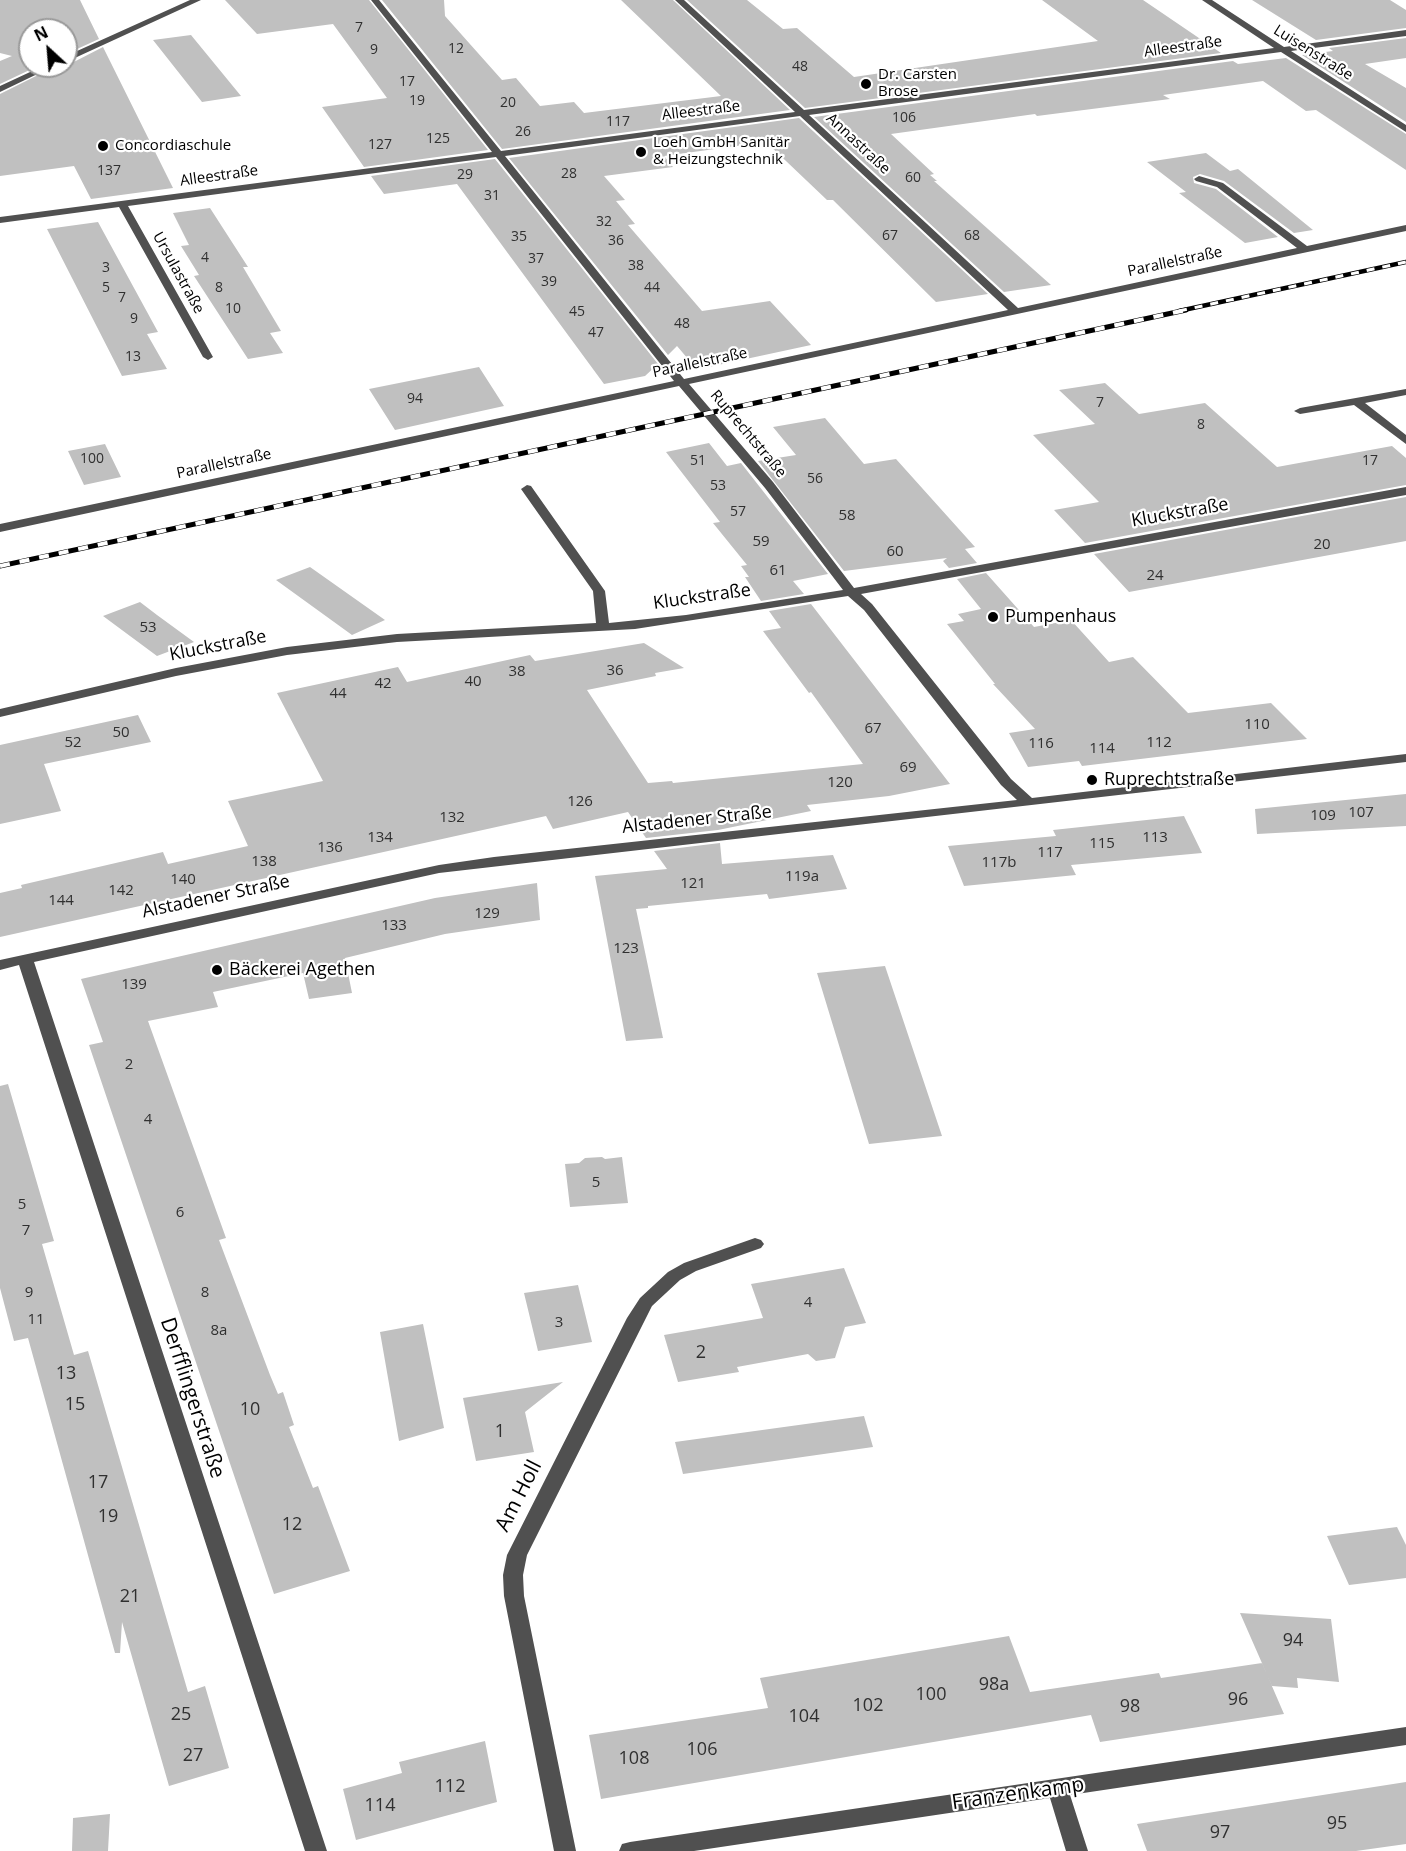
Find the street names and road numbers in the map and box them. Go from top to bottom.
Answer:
street label: Luisenstraße [1270,21,1356,85]
street label: Alleestraße [1143,33,1223,61]
street label: Alleestraße [661,97,741,125]
street label: Annastraße [822,110,894,178]
street label: Alleestraße [179,162,259,190]
street label: Ursulastraße [148,229,208,317]
street label: Parallelstraße [1126,243,1224,281]
street label: Parallelstraße [651,344,749,382]
street label: Ruprechtstraße [706,387,790,481]
street label: Parallelstraße [175,445,273,483]
street label: Kluckstraße [1130,494,1230,532]
street label: Kluckstraße [652,579,752,615]
street label: Kluckstraße [168,626,268,666]
street label: Alstadener Straße [621,801,773,839]
street label: Alstadener Straße [140,871,292,923]
street label: Derfflingerstraße [154,1314,230,1482]
street label: Am Holl [490,1456,548,1536]
street label: Franzenkamp [950,1772,1086,1816]

